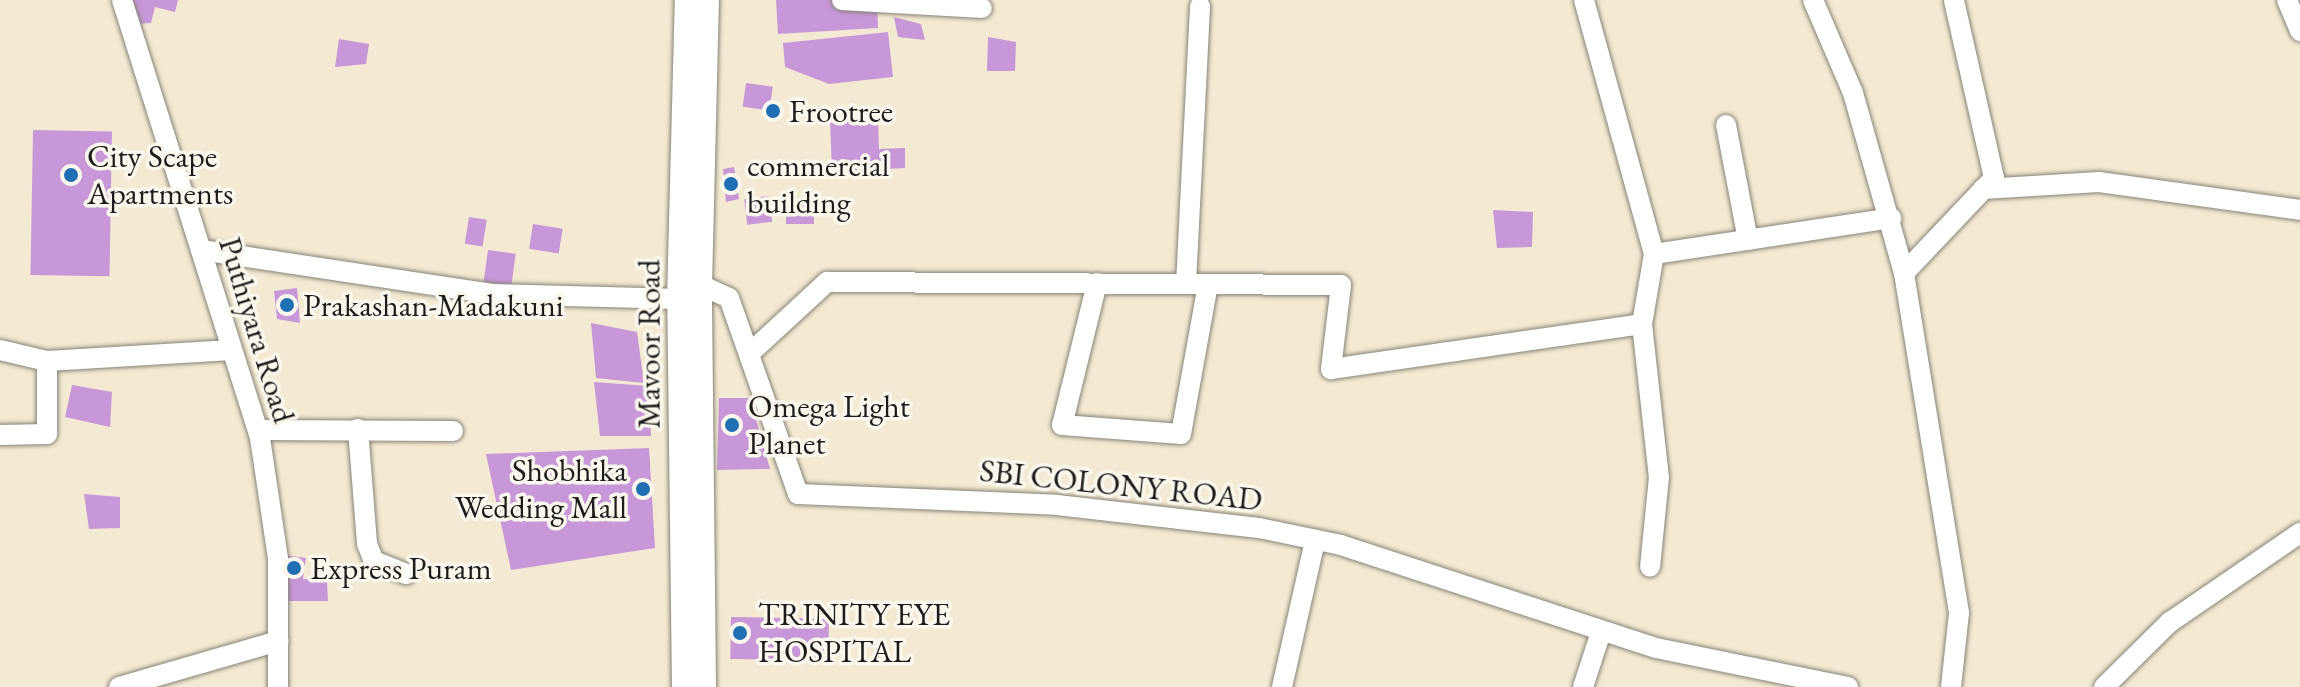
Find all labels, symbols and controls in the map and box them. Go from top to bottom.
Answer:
place label: Frootree [789,92,893,130]
marker: Frootree [764,102,782,120]
place label: City Scape Apartments [87,138,233,213]
place label: commercial building [747,147,889,222]
marker: City Scape Apartments [62,166,80,184]
marker: commercial building [722,175,740,193]
street label: Puthiyara Road [211,233,303,427]
street label: Mavoor Road [630,259,668,429]
place label: Prakashan-Madakuni [303,286,564,324]
marker: Prakashan-Madakuni [278,296,296,314]
place label: Omega Light Planet [748,388,910,463]
marker: Omega Light Planet [723,416,741,434]
street label: SBI COLONY ROAD [978,451,1264,519]
place label: Shobhika Wedding Mall [455,452,627,527]
marker: Shobhika Wedding Mall [634,480,652,498]
place label: Express Puram [310,549,492,587]
marker: Express Puram [285,559,303,577]
place label: TRINITY EYE HOSPITAL [758,596,950,671]
marker: TRINITY EYE HOSPITAL [729,622,751,644]

